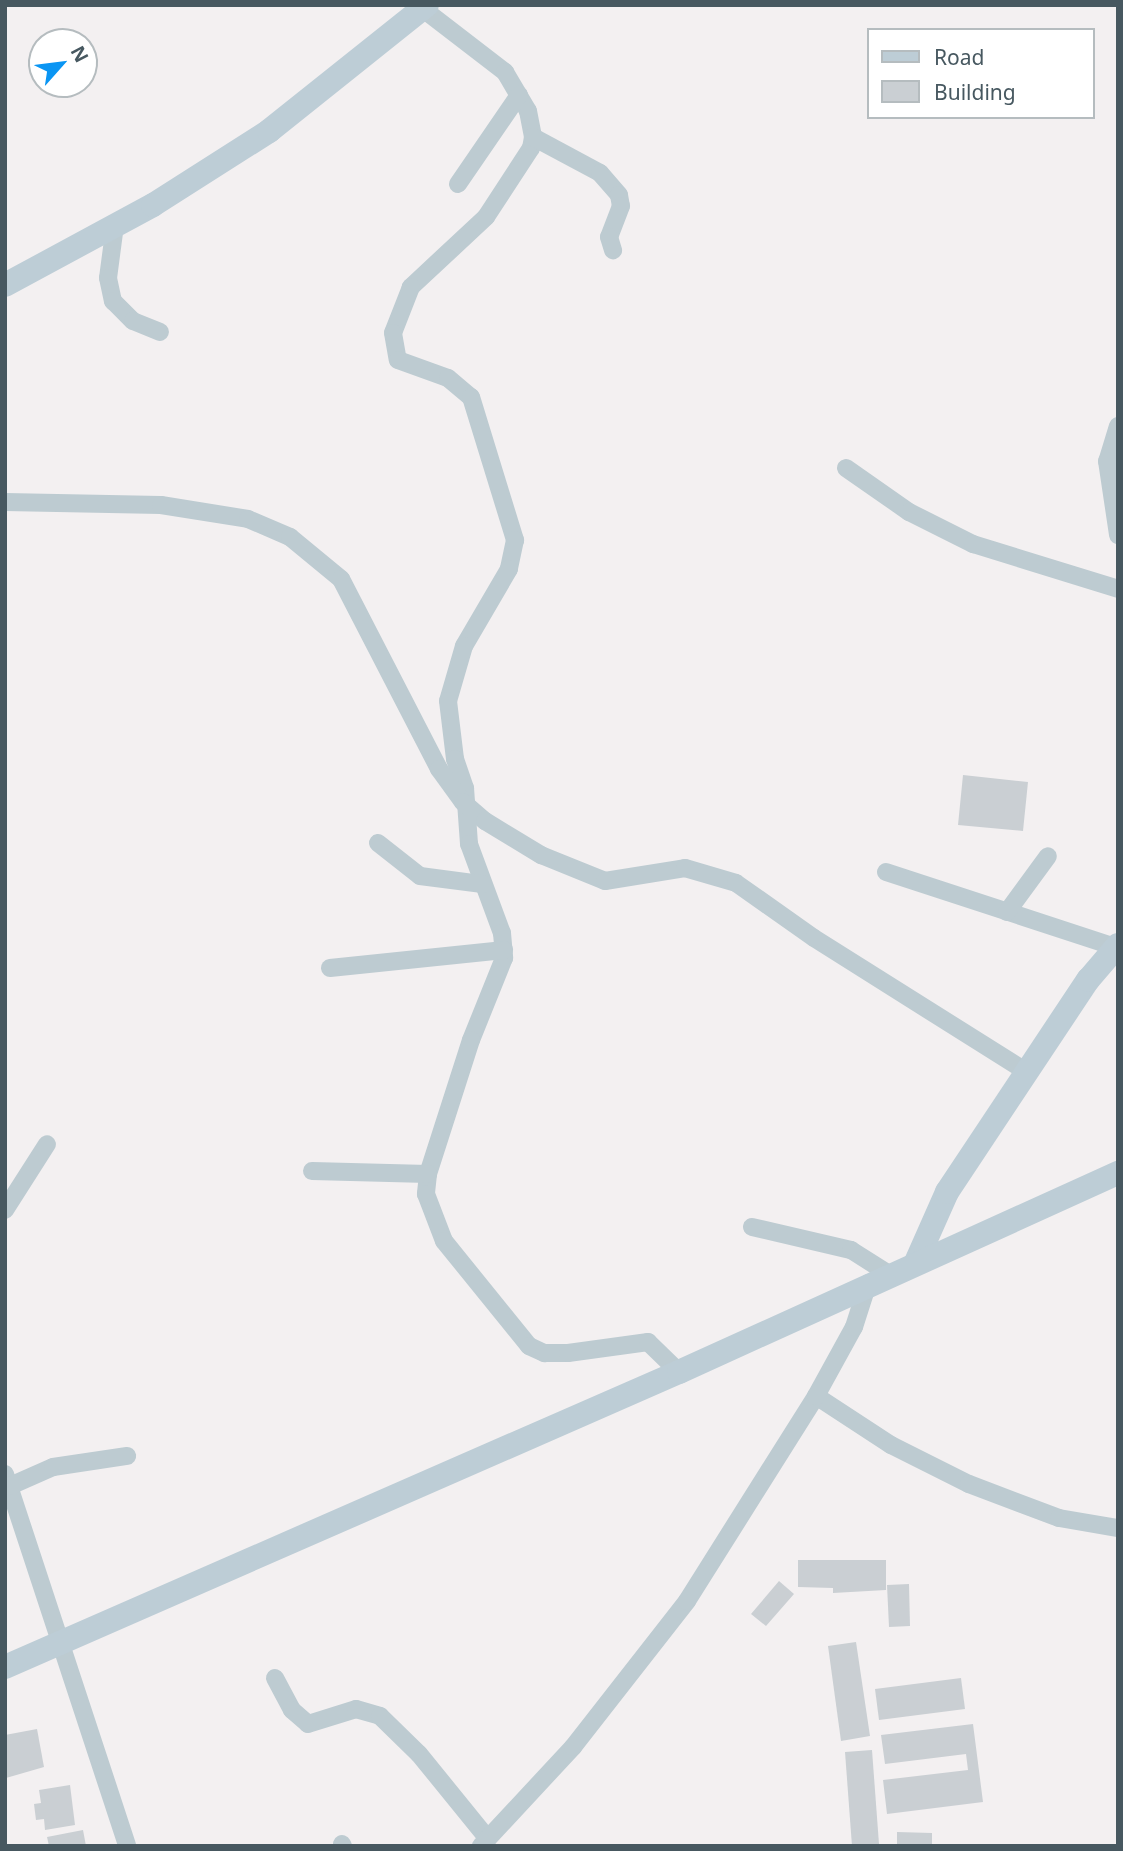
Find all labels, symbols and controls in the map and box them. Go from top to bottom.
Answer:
north arrow [28,28,98,98]
legend [867,28,1095,119]
text: N [65,41,95,67]
text: Road [934,43,984,71]
text: Building [934,78,1016,106]

